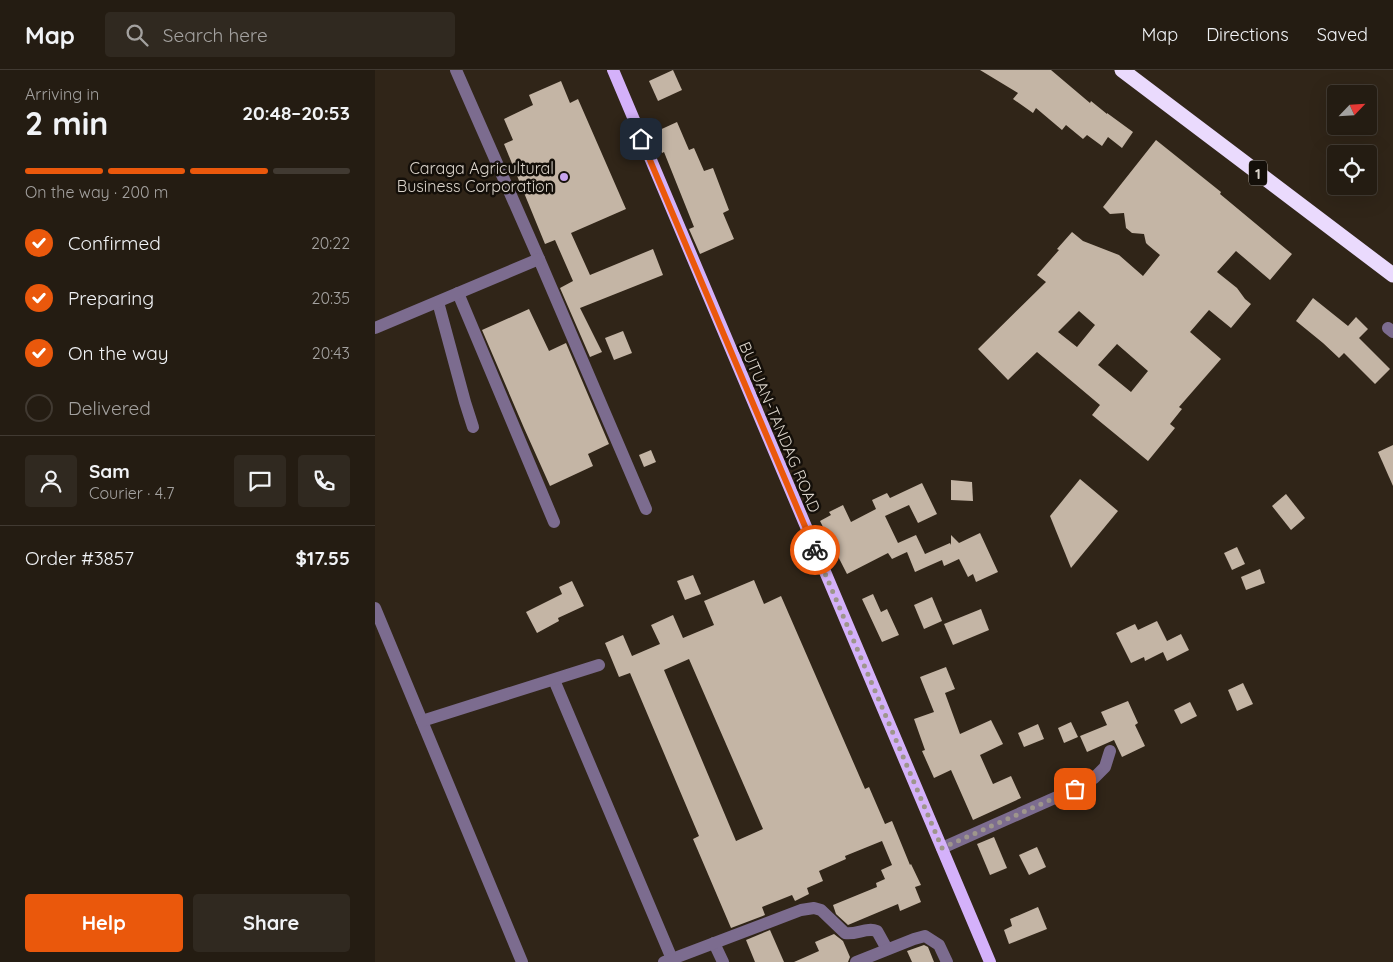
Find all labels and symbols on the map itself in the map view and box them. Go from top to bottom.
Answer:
north arrow [1327,85,1377,135]
pin [620,118,662,160]
place label: Caraga Agricultural Business Corporation [397,158,554,196]
road number: 1 [1249,160,1267,186]
marker: Caraga Agricultural Business Corporation [558,171,570,183]
street label: BUTUAN-TANDAG ROAD [735,339,825,515]
courier [790,525,840,575]
pin [1054,768,1096,810]

